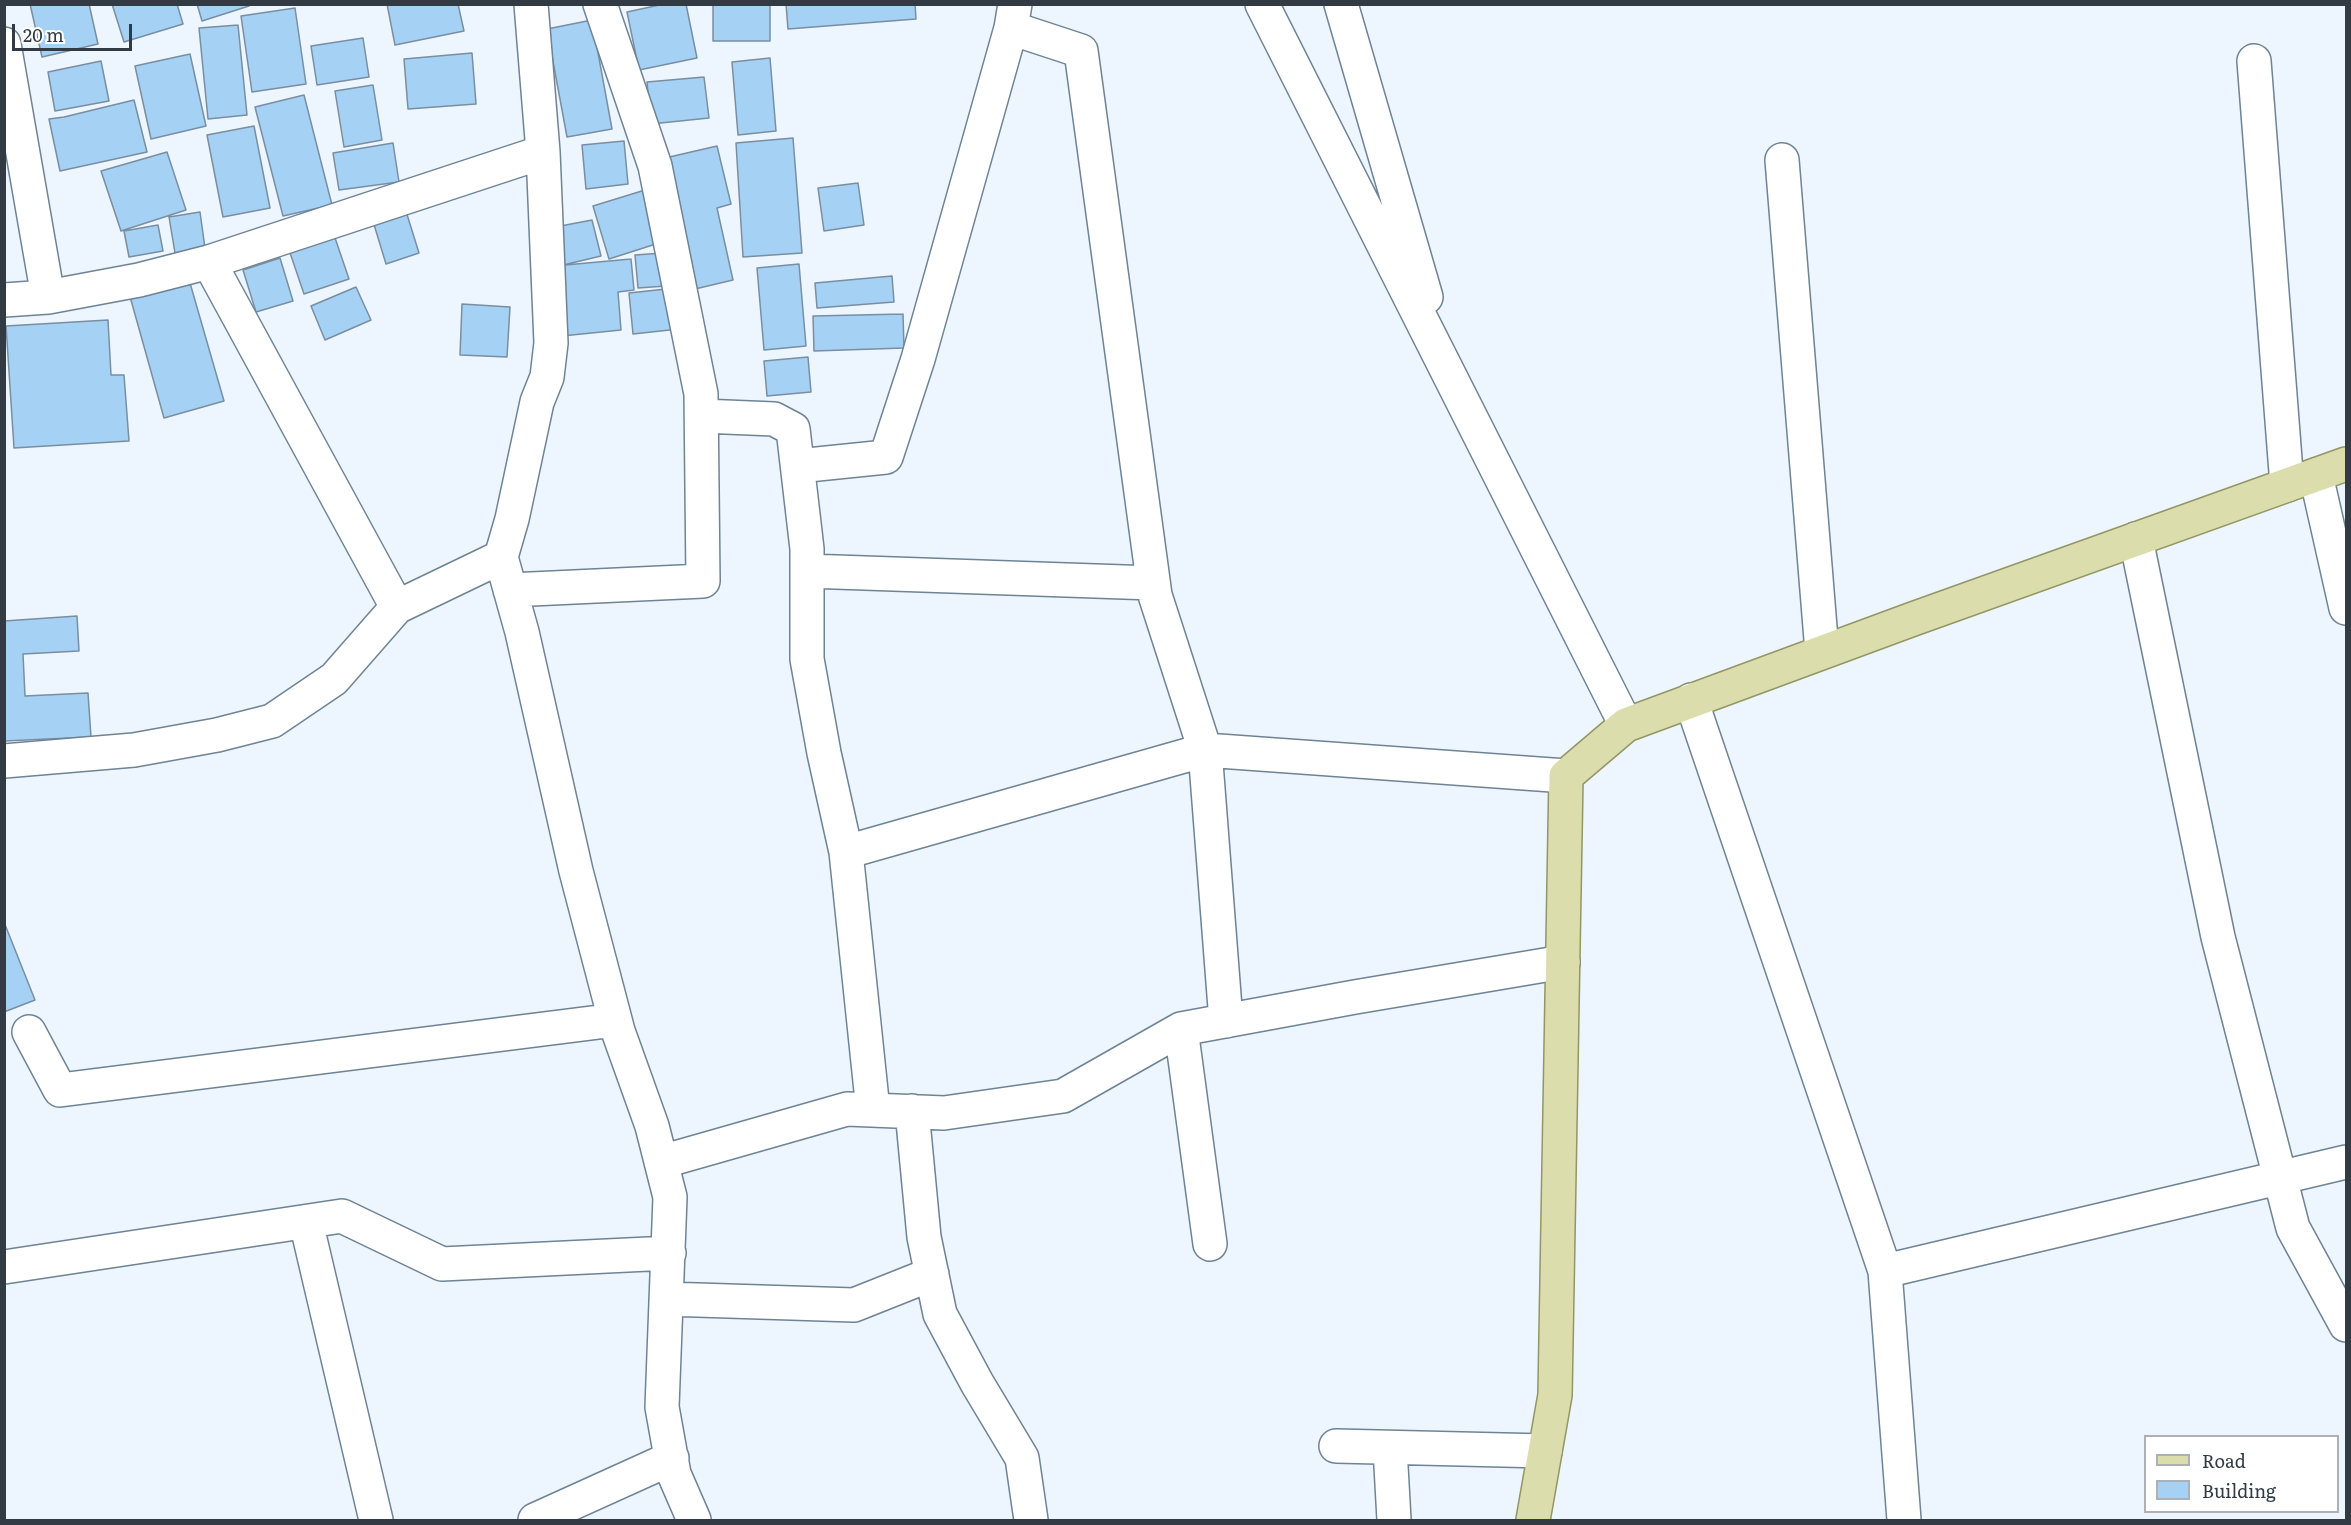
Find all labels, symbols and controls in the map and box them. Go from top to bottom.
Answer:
scale bar [15,12,135,50]
text: 20 m [23,21,64,48]
legend [2144,1435,2339,1513]
text: Road [2202,1447,2246,1474]
text: Building [2202,1477,2276,1504]

